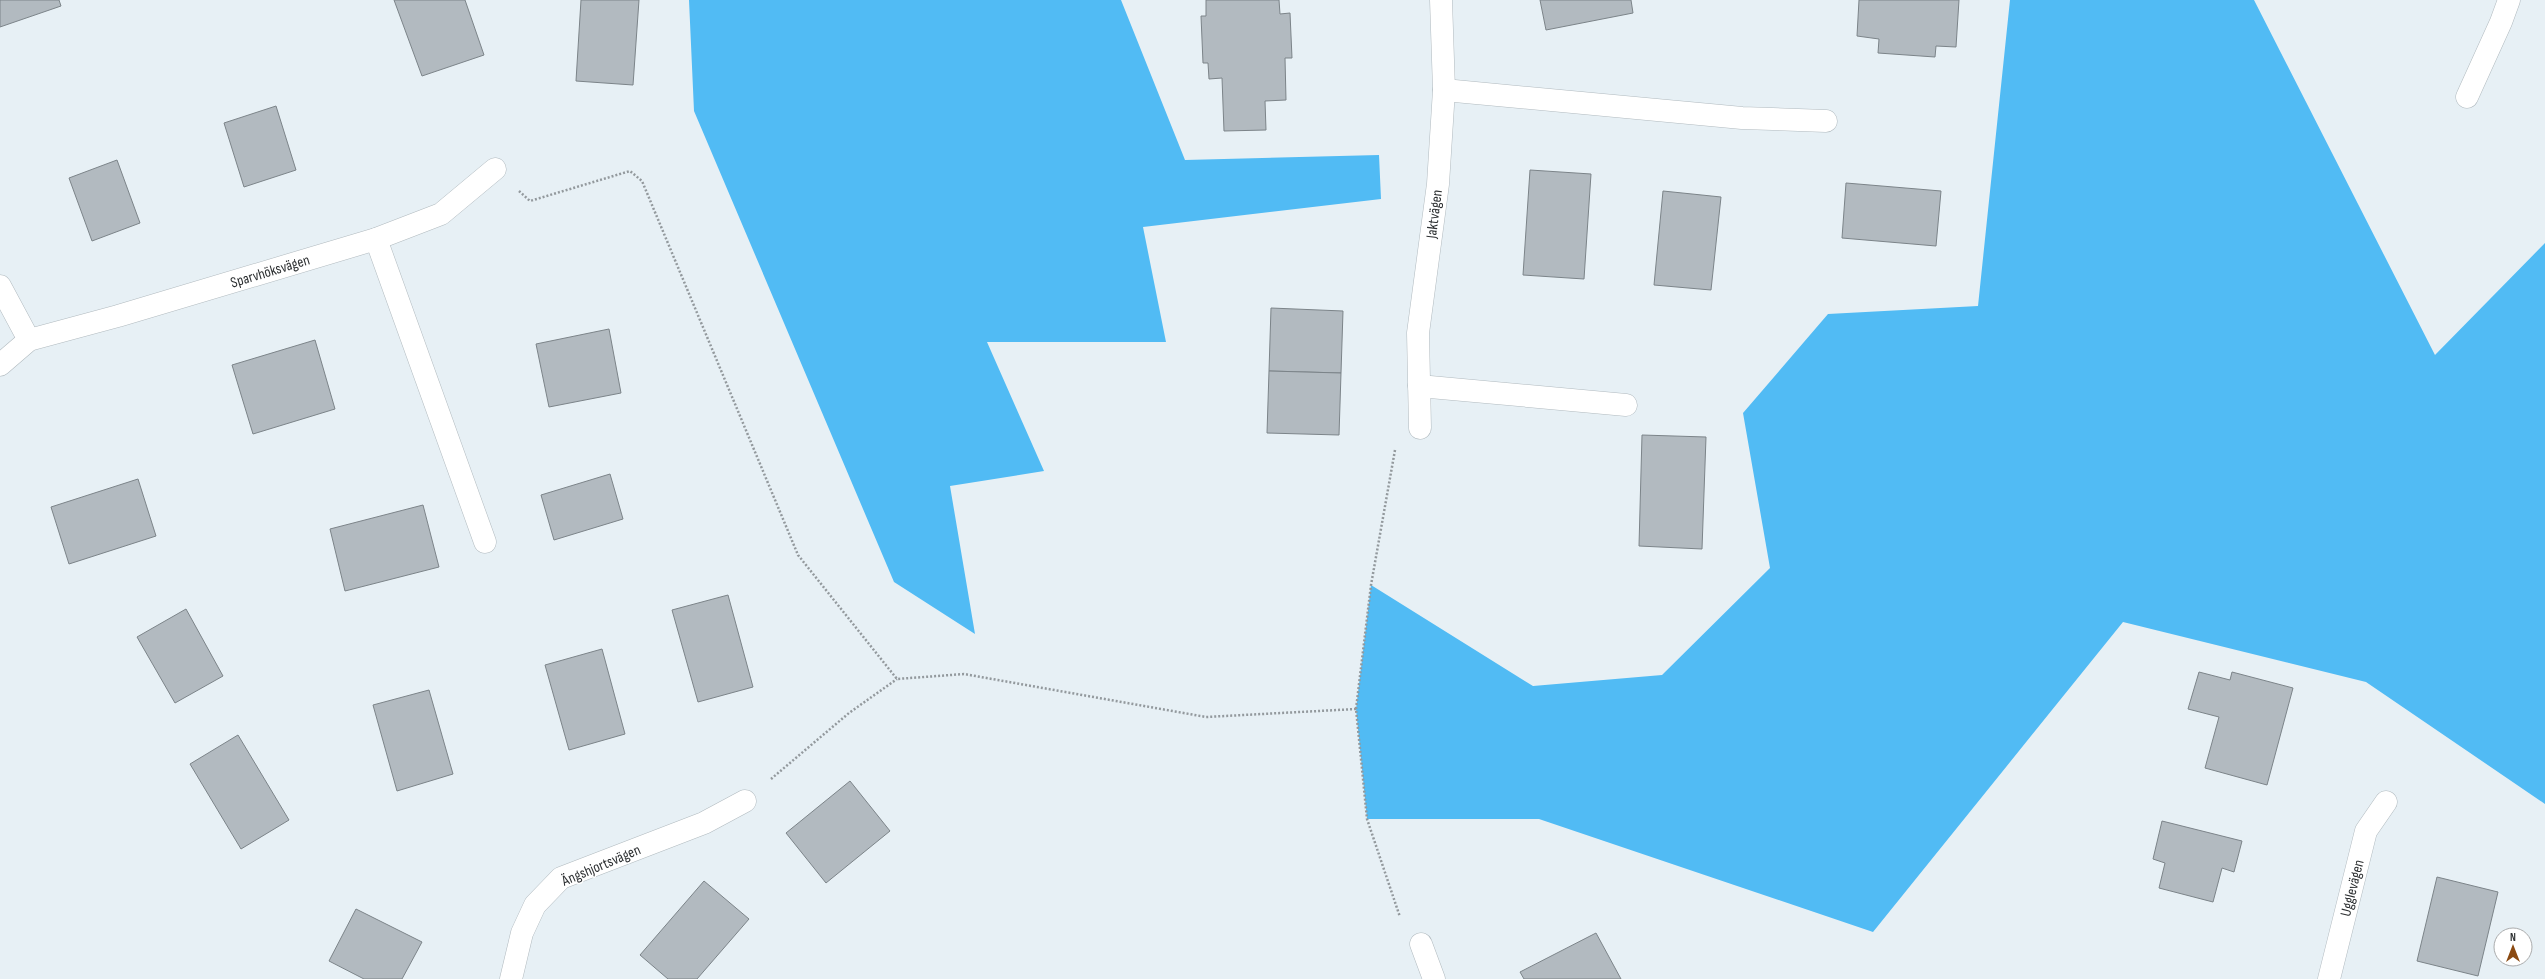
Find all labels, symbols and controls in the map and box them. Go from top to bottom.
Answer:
street label: Jaktvägen [1422,189,1447,240]
street label: Sparvhöksvägen [228,250,312,293]
street label: Ängshjortsvägen [558,840,644,891]
street label: Ugglevägen [2336,858,2369,918]
north arrow [2493,927,2533,967]
text: N [2510,931,2516,944]

